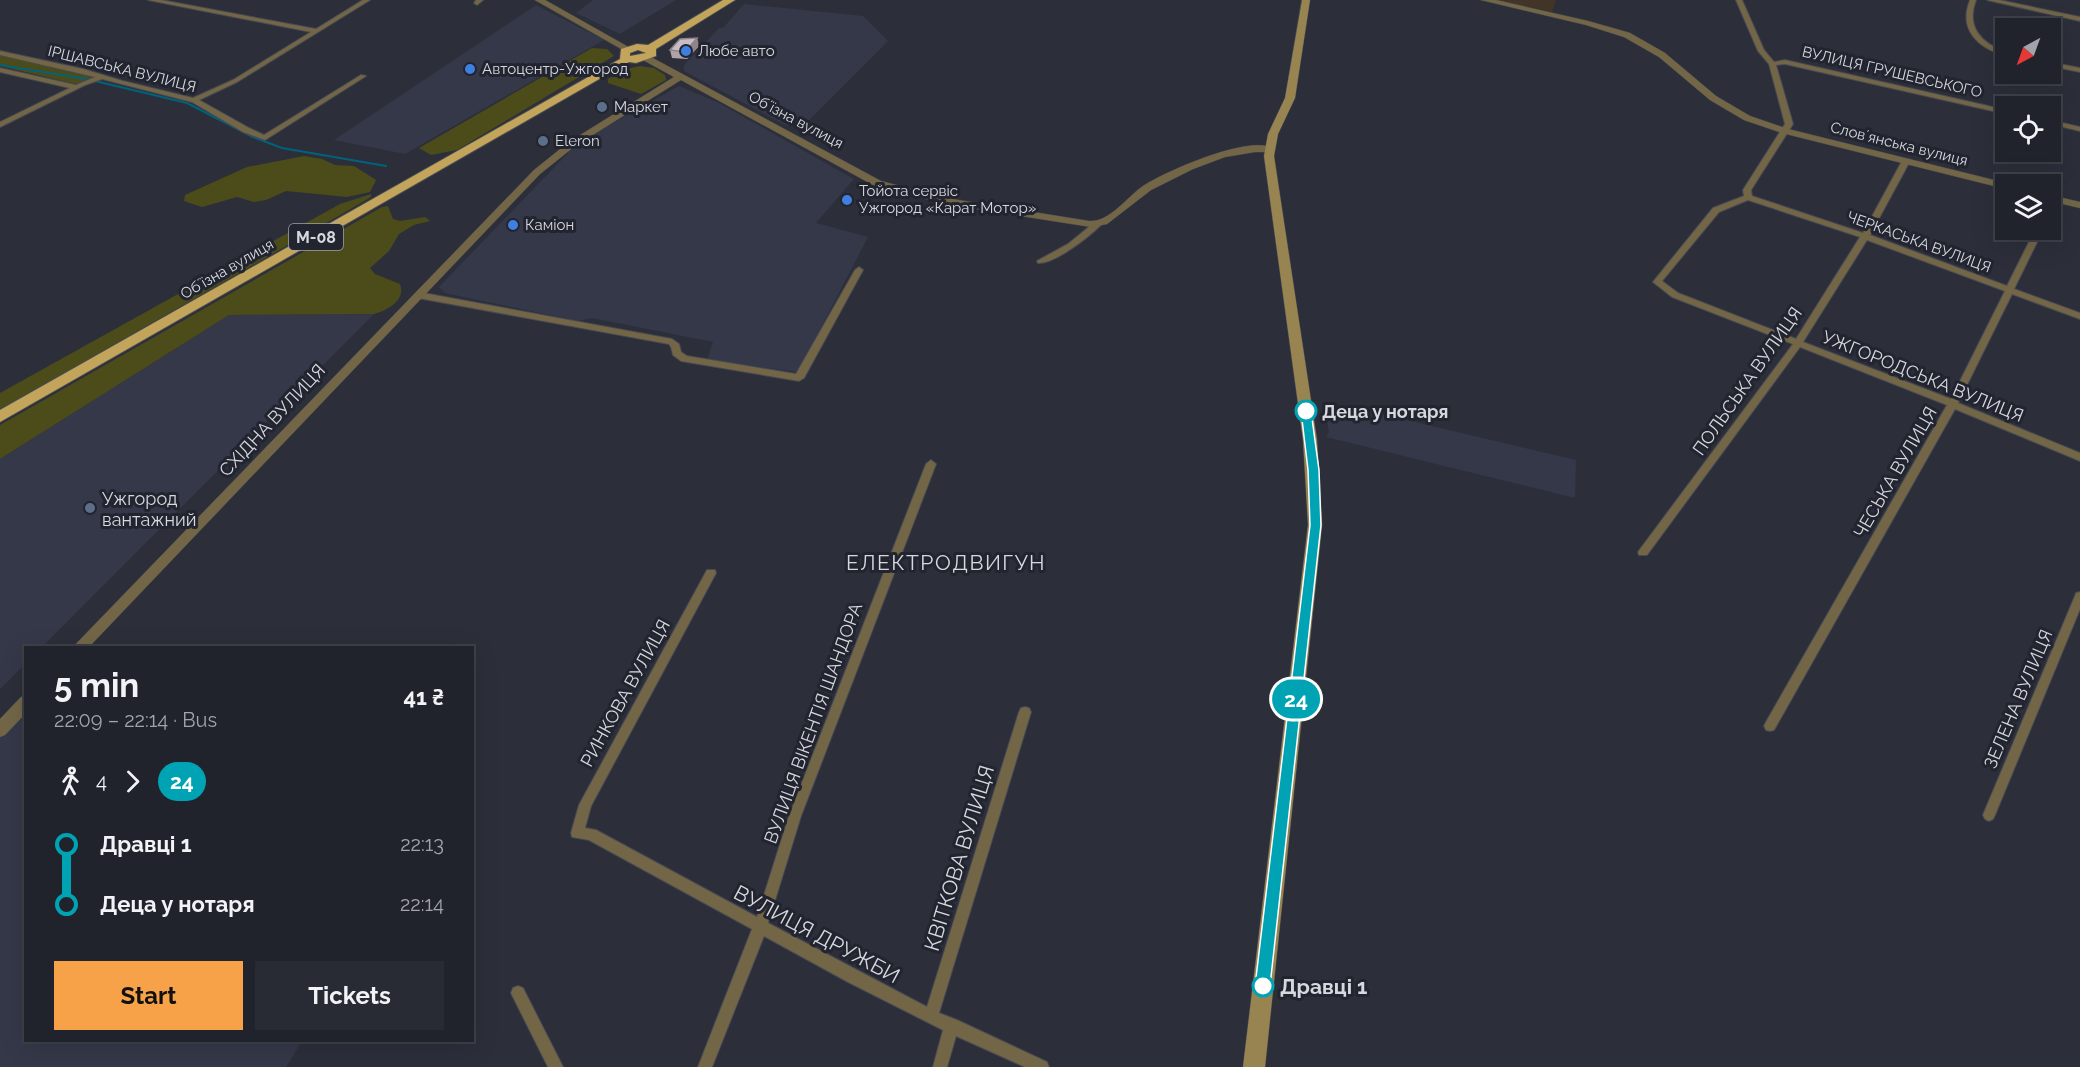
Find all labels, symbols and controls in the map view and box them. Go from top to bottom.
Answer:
north arrow [1995,18,2061,84]
map controls [1995,18,2061,240]
street label: ІРШАВСЬКА ВУЛИЦЯ [46,42,198,96]
place label: Любе авто [698,42,775,60]
street label: ВУЛИЦЯ ГРУШЕВСЬКОГО [1800,43,1984,101]
marker: Любе авто [679,44,693,58]
place label: Автоцентр-Ужгород [482,60,628,78]
marker: Автоцентр-Ужгород [463,62,477,76]
street label: Обʼїзна вулиця [746,87,846,153]
button: locate [1995,96,2061,162]
place label: Маркет [614,98,668,116]
marker: Маркет [595,100,609,114]
street label: Словʼянська вулиця [1828,118,1970,170]
place label: Eleron [555,132,600,150]
marker: Eleron [536,134,550,148]
button: layers [1995,174,2061,240]
place label: Тойота сервіс Ужгород «Карат Мотор» [859,182,1036,217]
marker: Тойота сервіс Ужгород «Карат Мотор» [840,193,854,207]
street label: ЧЕРКАСЬКА ВУЛИЦЯ [1845,208,1993,276]
place label: Каміон [525,216,574,234]
marker: Каміон [506,218,520,232]
road number: М-08 [289,224,343,250]
street label: Обʼїзна вулиця [177,235,277,303]
street label: ПОЛЬСЬКА ВУЛИЦЯ [1688,303,1806,459]
street label: УЖГОРОДСЬКА ВУЛИЦЯ [1819,326,2027,426]
street label: СХІДНА ВУЛИЦЯ [215,360,329,480]
marker: Деца у нотаря [1295,400,1317,422]
place label: Деца у нотаря [1322,401,1448,422]
street label: ЧЕСЬКА ВУЛИЦЯ [1849,403,1941,541]
place label: Ужгород вантажний [102,488,196,530]
marker: Ужгород вантажний [83,501,97,515]
district label: ЕЛЕКТРОДВИГУН [846,550,1046,575]
street label: ВУЛИЦЯ ВІКЕНТІЯ ШАНДОРА [760,600,866,846]
street label: РИНКОВА ВУЛИЦЯ [576,616,674,770]
street label: ЗЕЛЕНА ВУЛИЦЯ [1979,626,2057,772]
text: 5 min [54,666,139,705]
line badge: 24 [1269,680,1323,718]
text: 41 ₴ [404,684,444,710]
text: 24 [1284,687,1308,712]
text: 22:09 – 22:14 · Bus [54,708,217,732]
street label: КВІТКОВА ВУЛИЦЯ [919,762,999,954]
icon: walk [54,765,87,798]
icon: forward [116,765,149,798]
text: 4 [96,769,107,793]
text: 24 [170,769,194,794]
text: Дравці 1 [100,831,192,857]
text: 22:13 [400,832,444,856]
street label: ВУЛИЦЯ ДРУЖБИ [730,880,904,988]
text: Деца у нотаря [100,891,255,917]
text: 22:14 [400,892,444,916]
button: Start [54,961,243,1030]
button: Tickets [255,961,444,1030]
place label: Дравці 1 [1280,974,1367,999]
marker: Дравці 1 [1252,975,1274,997]

